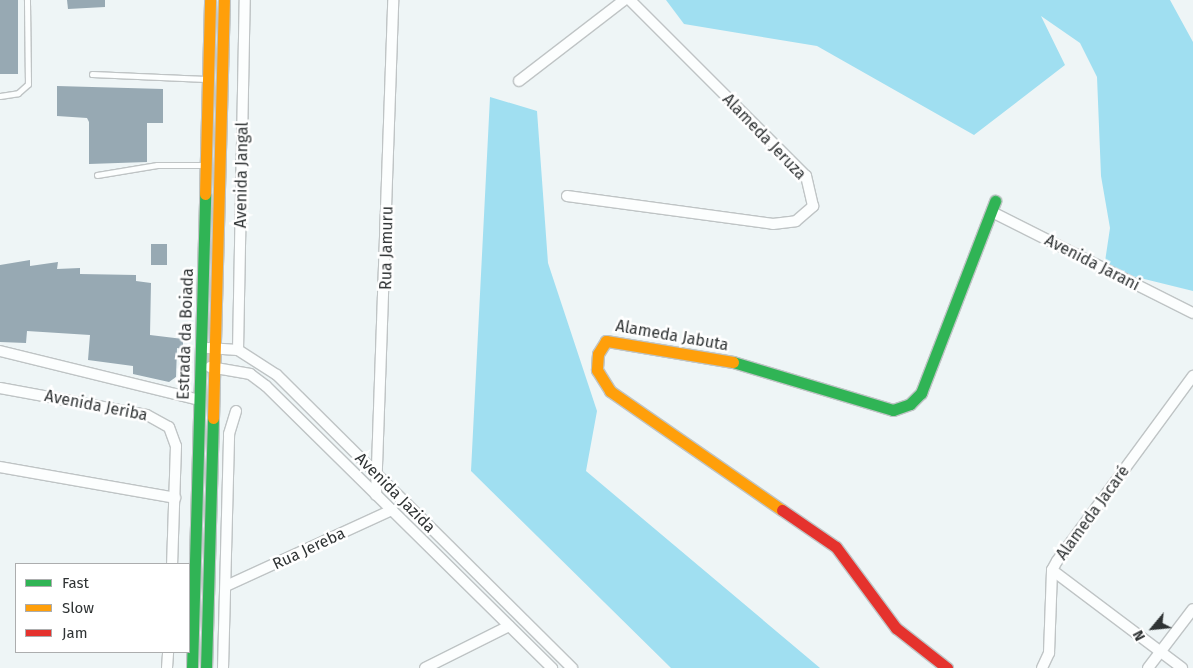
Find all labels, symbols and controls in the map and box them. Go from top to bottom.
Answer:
street label: Alameda Jeruza [718,90,810,184]
street label: Avenida Jangal [231,122,253,228]
street label: Rua Jamuru [377,206,397,290]
street label: Avenida Jarani [1041,231,1143,295]
street label: Estrada da Boiada [174,268,198,400]
street label: Alameda Jabuta [614,317,730,355]
street label: Avenida Jeriba [43,387,149,425]
street label: Avenida Jazida [351,449,439,537]
street label: Alameda Jacaré [1052,462,1134,564]
street label: Rua Jereba [270,524,348,574]
legend [15,563,190,653]
text: Fast [62,574,89,592]
text: Slow [62,599,94,617]
north arrow [1128,603,1178,653]
text: Jam [62,624,88,642]
text: N [1130,627,1149,643]

